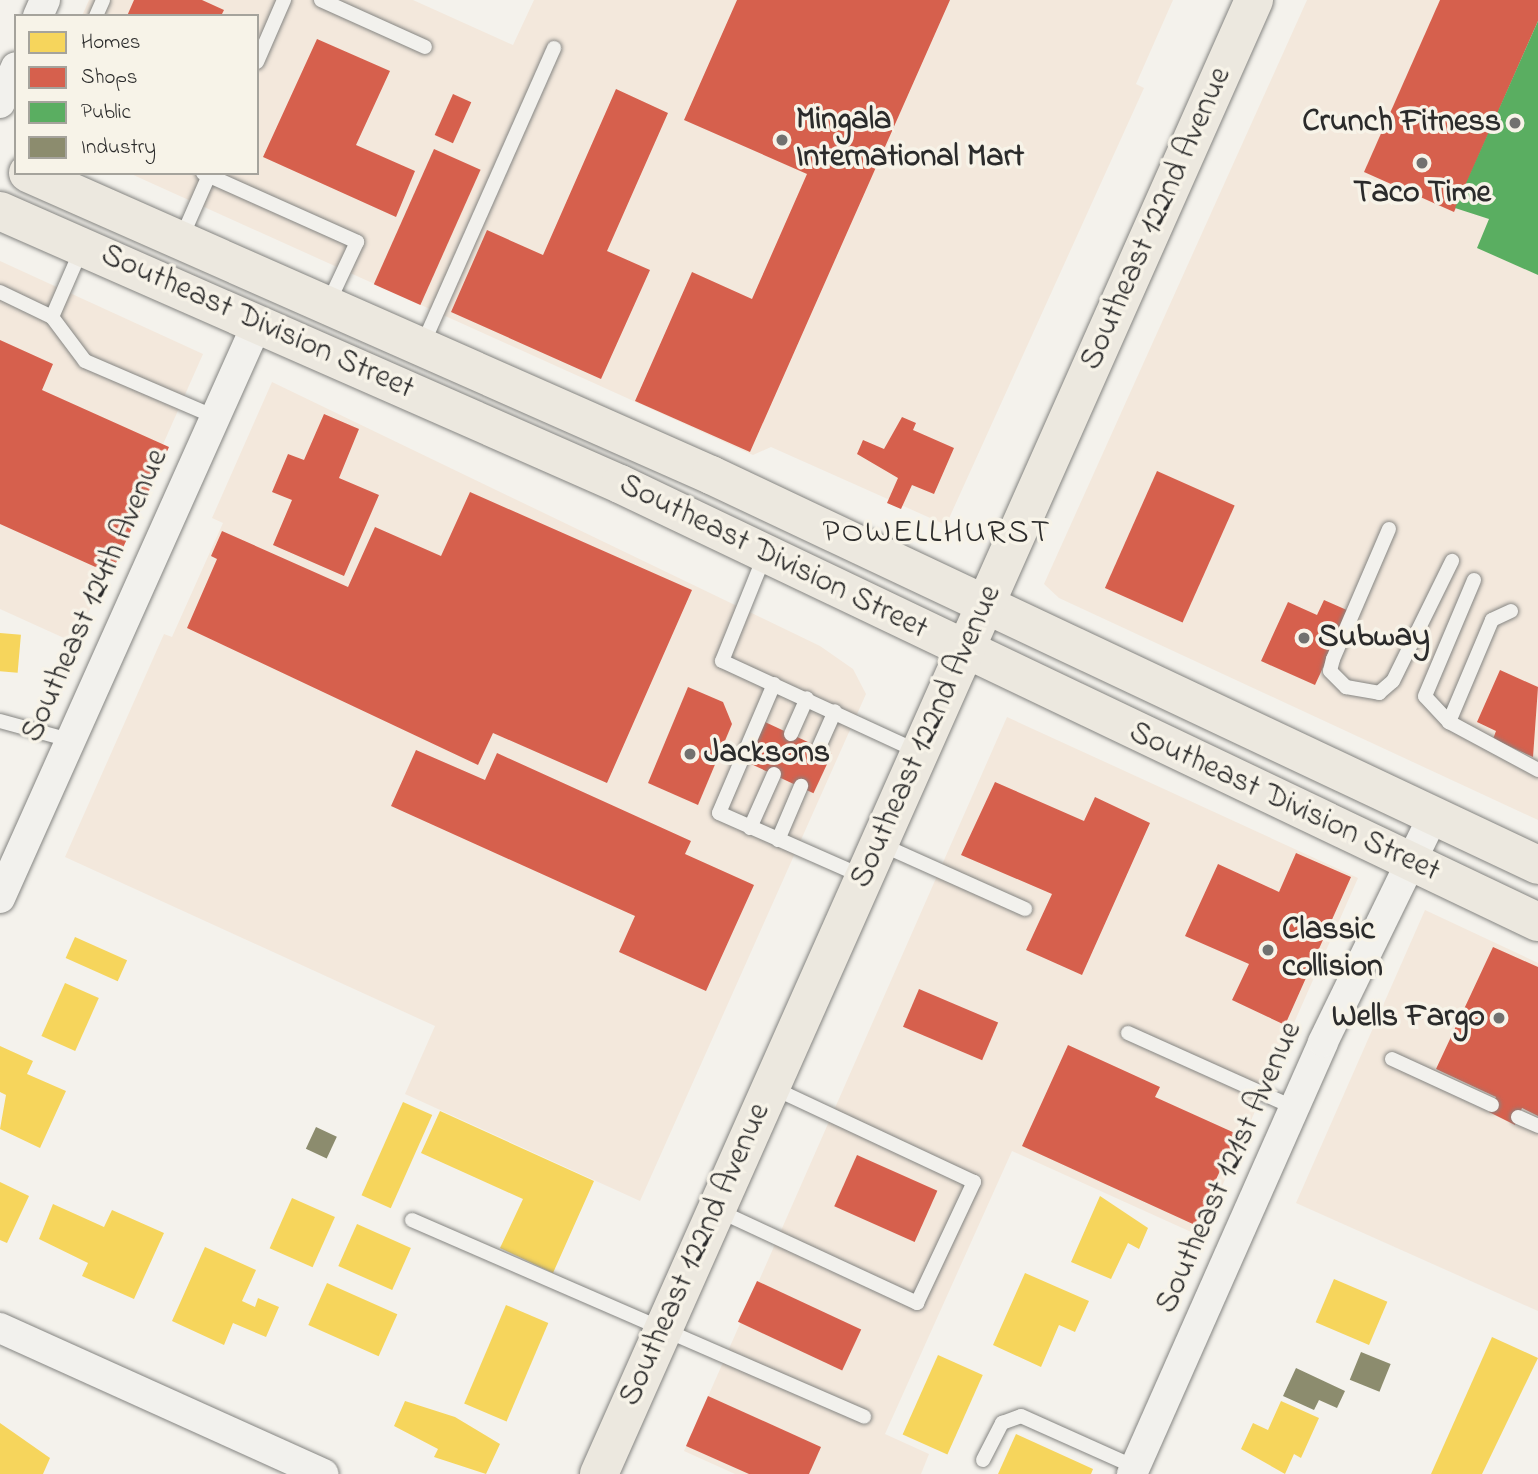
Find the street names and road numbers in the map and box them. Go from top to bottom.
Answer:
street label: Southeast 122nd Avenue [1073,62,1241,376]
street label: Southeast Division Street [95,237,419,409]
street label: Southeast 124th Avenue [14,443,178,749]
street label: Southeast Division Street [612,467,934,649]
street label: Southeast 122nd Avenue [843,580,1011,894]
street label: Southeast Division Street [1123,714,1445,892]
street label: Southeast 121st Avenue [1148,1016,1312,1320]
street label: Southeast 122nd Avenue [612,1098,780,1412]

